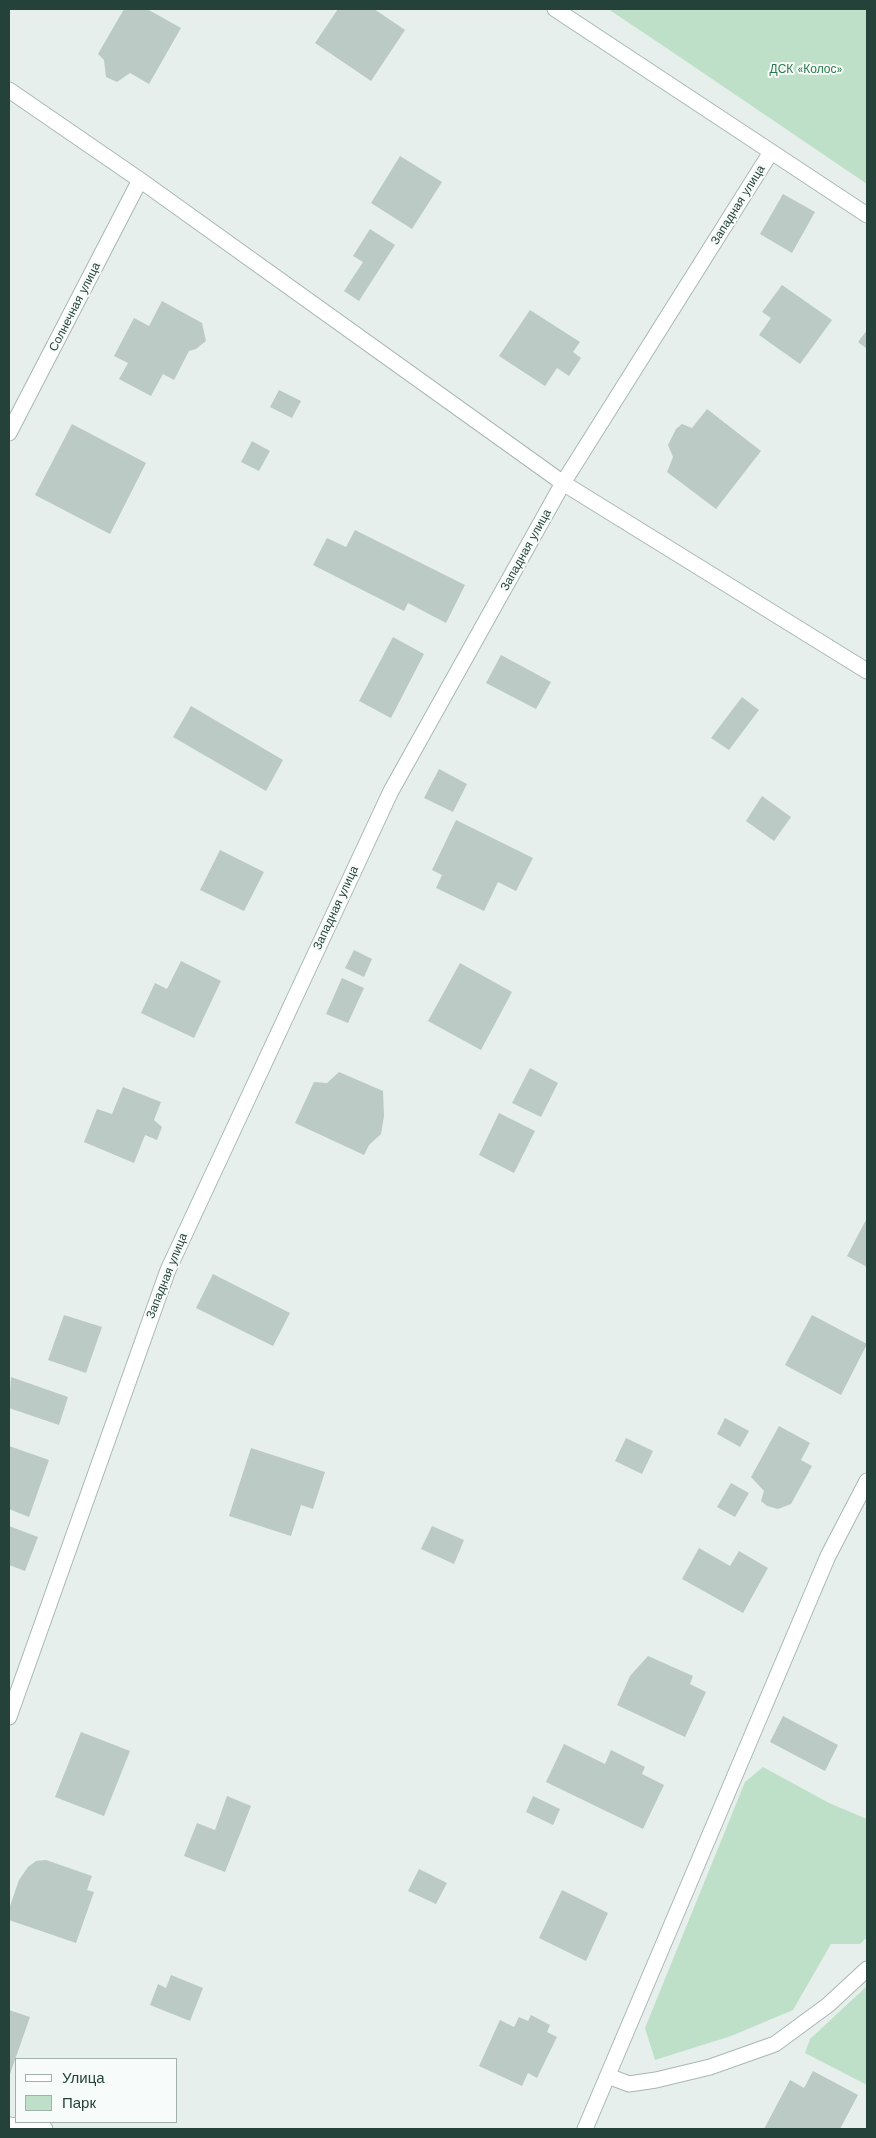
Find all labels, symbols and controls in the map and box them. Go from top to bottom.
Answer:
park label: ДСК «Колос» [770,62,842,76]
street label: Западная улица [708,163,768,247]
street label: Солнечная улица [46,260,104,354]
street label: Западная улица [498,507,554,593]
street label: Западная улица [310,864,362,952]
street label: Западная улица [143,1231,191,1321]
legend [15,2058,178,2123]
text: Улица [62,2069,105,2087]
text: Парк [62,2094,96,2112]

